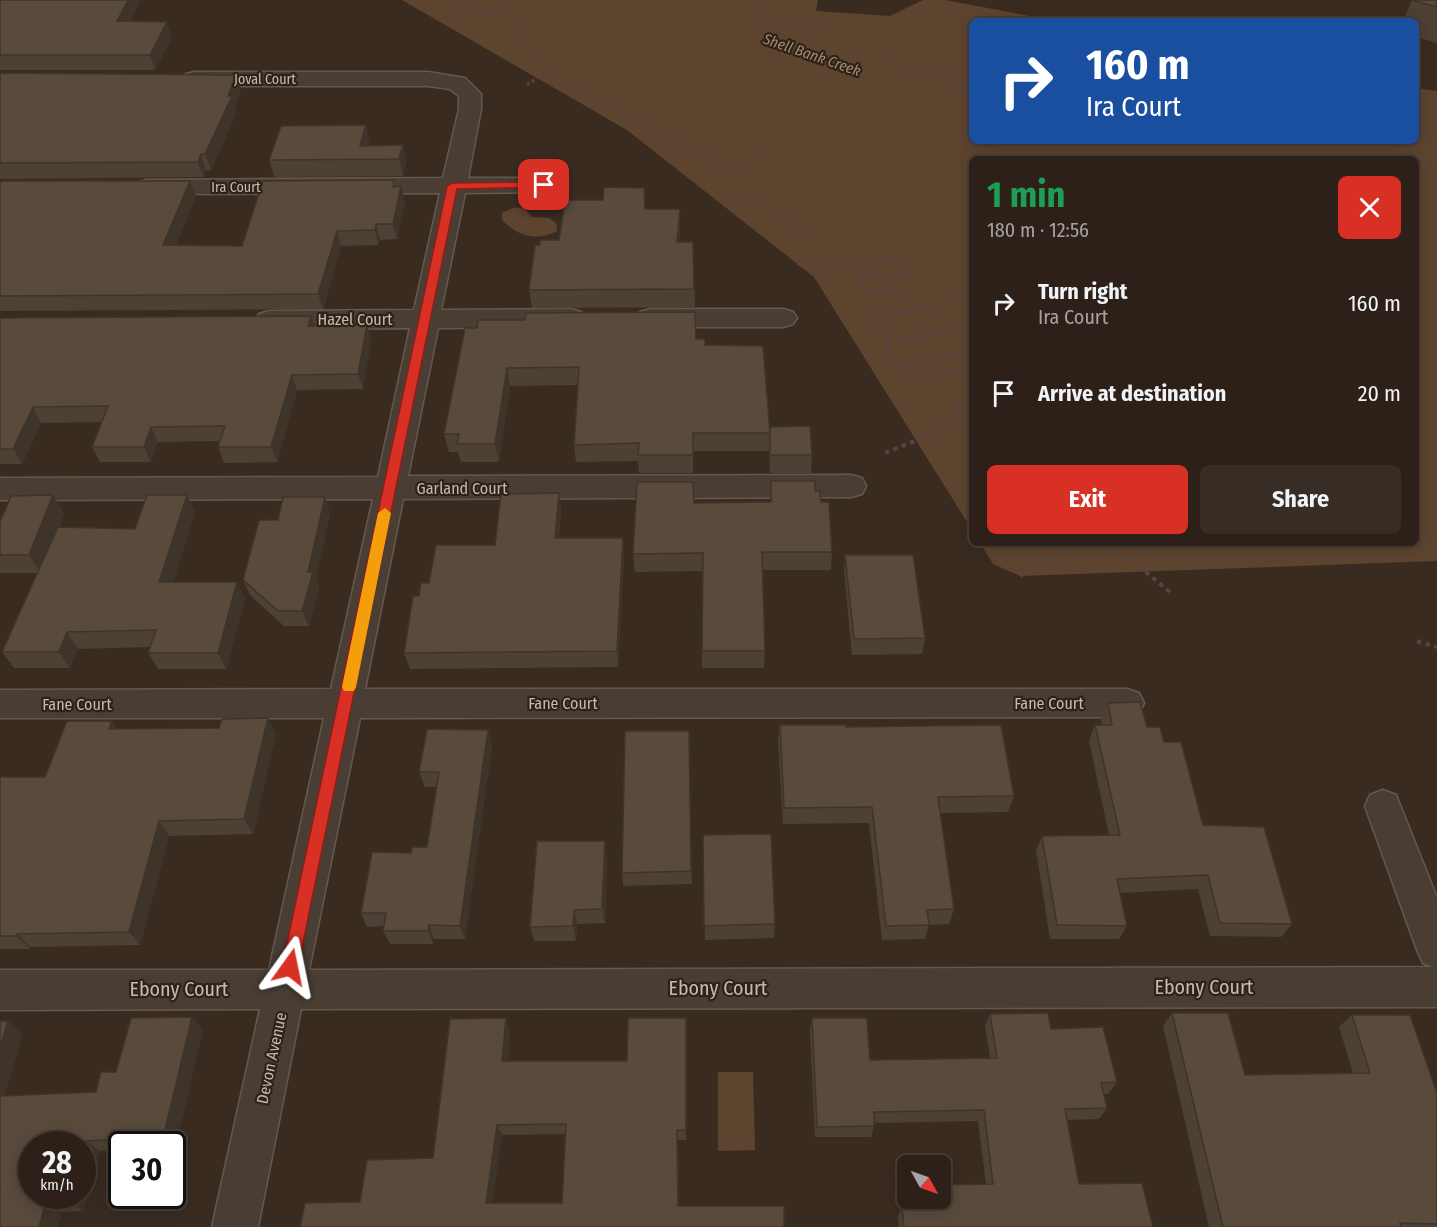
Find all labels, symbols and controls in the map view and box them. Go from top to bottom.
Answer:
water label: Shell Bank Creek [760,30,864,80]
text: 160 m [1086,40,1189,90]
icon: right [987,42,1065,120]
street label: Joval Court [234,71,296,88]
text: Ira Court [1086,91,1181,123]
pin [518,159,569,210]
icon: arrive [527,168,560,201]
text: 1 min [987,173,1065,217]
button: close [1338,176,1401,239]
street label: Ira Court [211,179,261,196]
text: 180 m · 12:56 [987,218,1089,242]
text: Turn right [1038,278,1127,305]
icon: right [987,287,1020,320]
text: 160 m [1348,290,1401,317]
text: Ira Court [1038,305,1108,329]
street label: Hazel Court [317,310,393,329]
icon: arrive [987,377,1020,410]
text: Arrive at destination [1038,380,1226,407]
text: 20 m [1358,380,1401,407]
button: Exit [987,465,1188,534]
button: Share [1200,465,1401,534]
street label: Garland Court [417,479,508,498]
street label: Fane Court [528,694,598,713]
street label: Fane Court [1014,694,1084,713]
street label: Fane Court [42,695,112,714]
position arrow [258,935,322,999]
street label: Ebony Court [1155,975,1254,999]
street label: Ebony Court [669,976,768,1000]
street label: Ebony Court [130,977,229,1001]
street label: Devon Avenue [253,1011,290,1106]
speed limit sign: 30 [108,1131,186,1209]
text: 28 [42,1145,72,1181]
north arrow [897,1155,951,1209]
map controls [897,1155,951,1209]
text: km/h [40,1176,74,1194]

